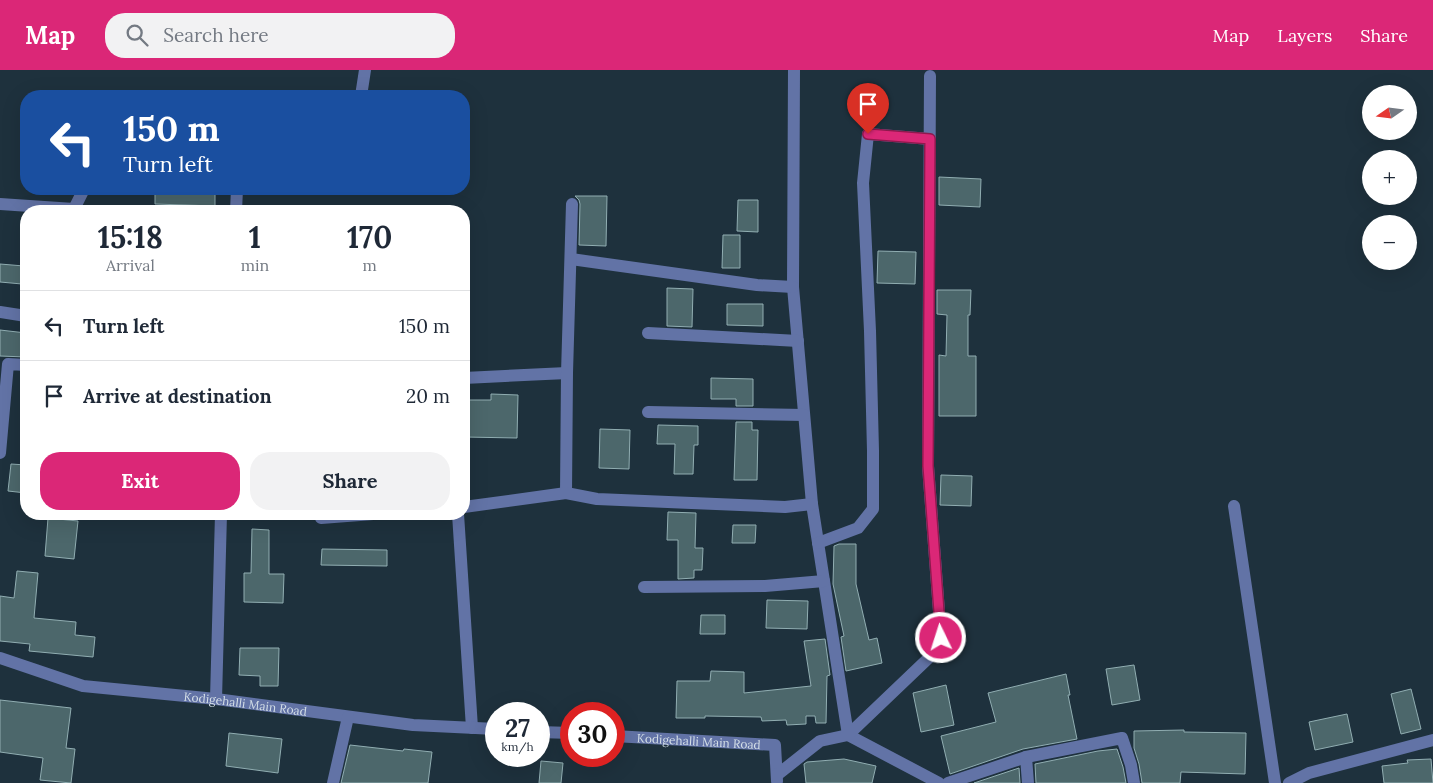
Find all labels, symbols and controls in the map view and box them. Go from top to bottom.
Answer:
search box [105,13,455,58]
text: Map [25,20,75,51]
icon: search [123,21,151,49]
text: Search here [163,23,269,47]
text: Map [1213,24,1249,47]
text: Layers [1277,24,1332,47]
text: Share [1360,24,1408,47]
pin [847,83,889,134]
north arrow [1362,85,1418,140]
map controls [1362,85,1417,270]
icon: arrive [854,90,882,118]
text: 150 m [123,106,220,151]
icon: left [40,110,105,175]
text: Turn left [123,150,213,178]
button: + [1362,150,1417,205]
button: − [1362,215,1417,270]
text: 15:18 [98,218,163,256]
text: 1 [249,218,261,256]
text: 170 [347,218,392,256]
text: Arrival [106,255,155,275]
text: min [241,255,269,275]
text: m [362,255,377,275]
icon: left [40,312,68,340]
text: Turn left [83,314,164,338]
text: 150 m [399,314,450,338]
icon: arrive [40,382,68,410]
text: Arrive at destination [83,384,272,408]
text: 20 m [406,384,450,408]
button: Exit [40,452,240,510]
button: Share [250,452,450,510]
position arrow [914,611,966,663]
street label: Kodigehalli Main Road [183,688,308,718]
speed limit sign: 30 [560,702,625,767]
text: 27 [505,712,530,744]
street label: Kodigehalli Main Road [636,730,761,752]
text: km/h [501,739,534,754]

